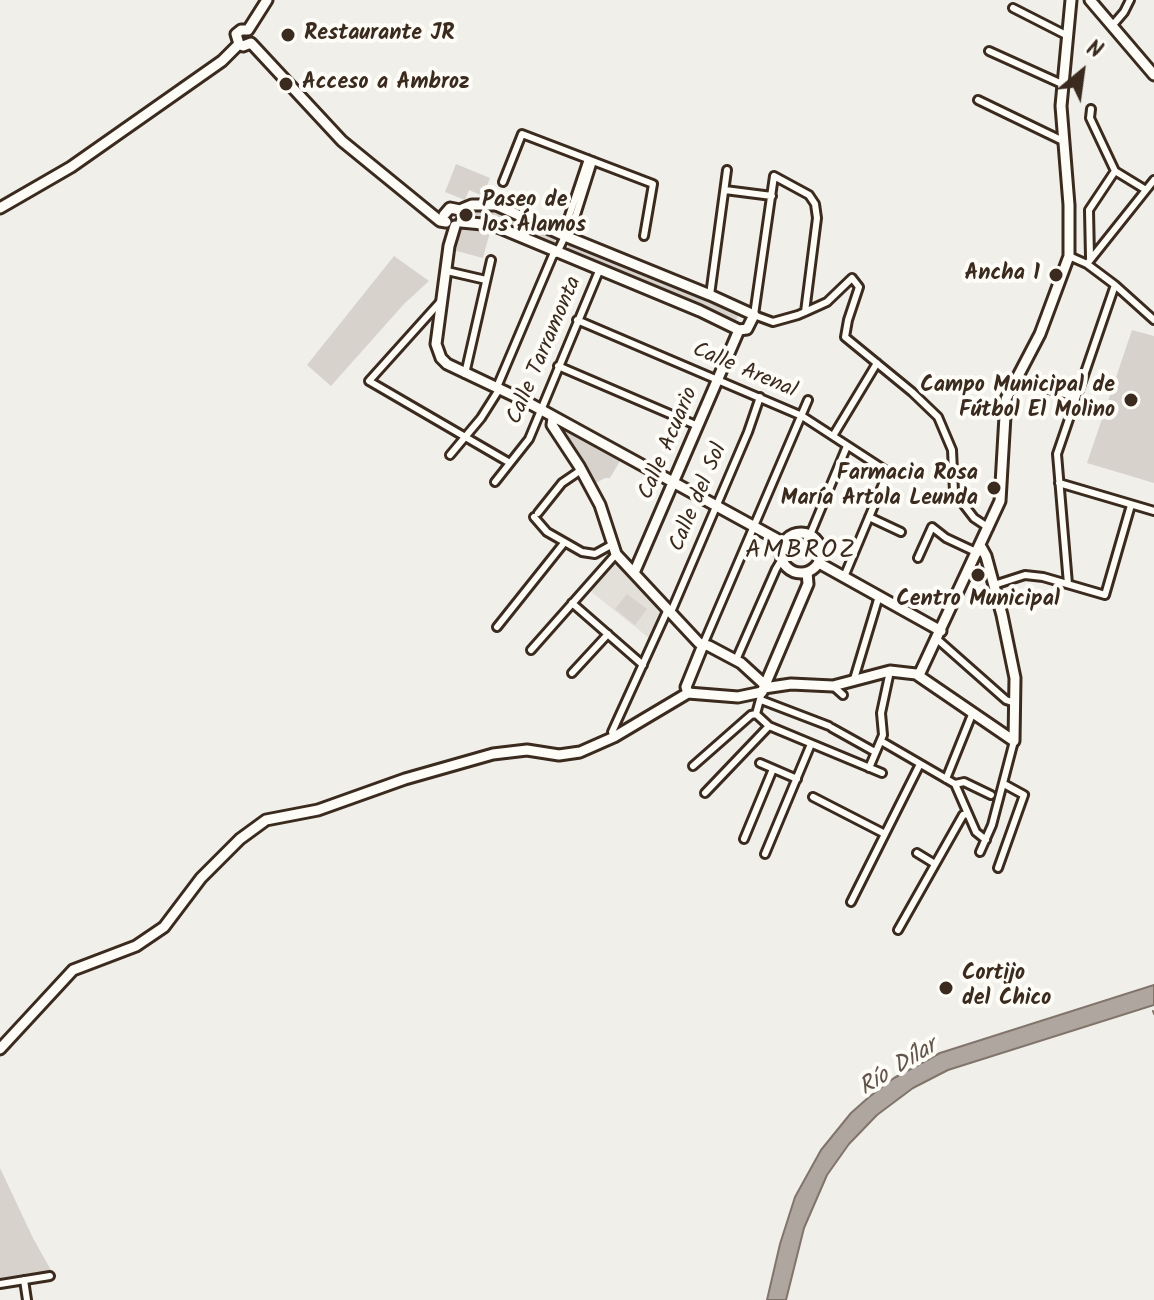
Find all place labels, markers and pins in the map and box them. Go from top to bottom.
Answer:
place label: Restaurante JR [304,22,454,48]
marker: Restaurante JR [279,26,297,44]
place label: Acceso a Ambroz [302,71,469,97]
marker: Acceso a Ambroz [277,75,295,93]
place label: Paseo de los Álamos [482,189,586,240]
marker: Paseo de los Álamos [457,206,475,224]
place label: Ancha 1 [964,262,1040,288]
marker: Ancha 1 [1047,266,1065,284]
place label: Campo Municipal de Fútbol El Molino [920,374,1115,426]
marker: Campo Municipal de Fútbol El Molino [1122,391,1140,409]
place label: Farmacia Rosa María Artola Leunda [781,462,978,514]
marker: Farmacia Rosa María Artola Leunda [985,479,1003,497]
marker: Centro Municipal [969,566,987,584]
place label: Centro Municipal [896,588,1060,614]
place label: Cortijo del Chico [962,962,1051,1014]
marker: Cortijo del Chico [937,979,955,997]

